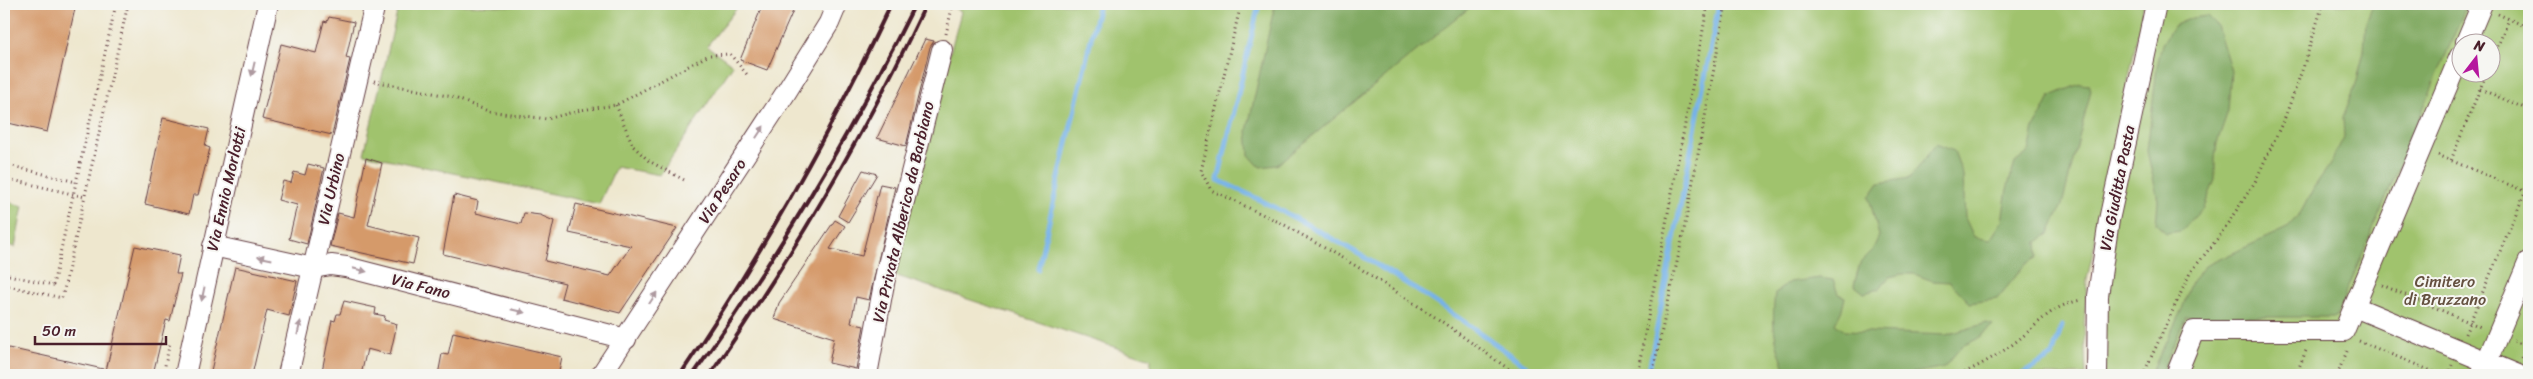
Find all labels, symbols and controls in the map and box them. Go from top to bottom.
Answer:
north arrow [2450,32,2500,82]
text: N [2470,32,2488,59]
one-way arrow [249,62,257,77]
street label: Via Privata Alberico da Barbiano [863,98,943,326]
street label: Via Giuditta Pasta [2091,122,2144,253]
street label: Via Ennio Morlotti [198,123,255,254]
one-way arrow [756,125,765,139]
street label: Via Urbino [309,150,353,228]
street label: Via Pesaro [690,152,754,230]
one-way arrow [256,253,272,261]
street label: Via Fano [389,265,453,307]
one-way arrow [353,267,368,275]
park label: Cimitero di Bruzzano [2404,267,2486,314]
one-way arrow [198,286,206,302]
one-way arrow [648,291,658,304]
one-way arrow [510,307,525,315]
scale bar [35,314,166,346]
text: 50 m [42,318,77,344]
one-way arrow [295,320,303,335]

